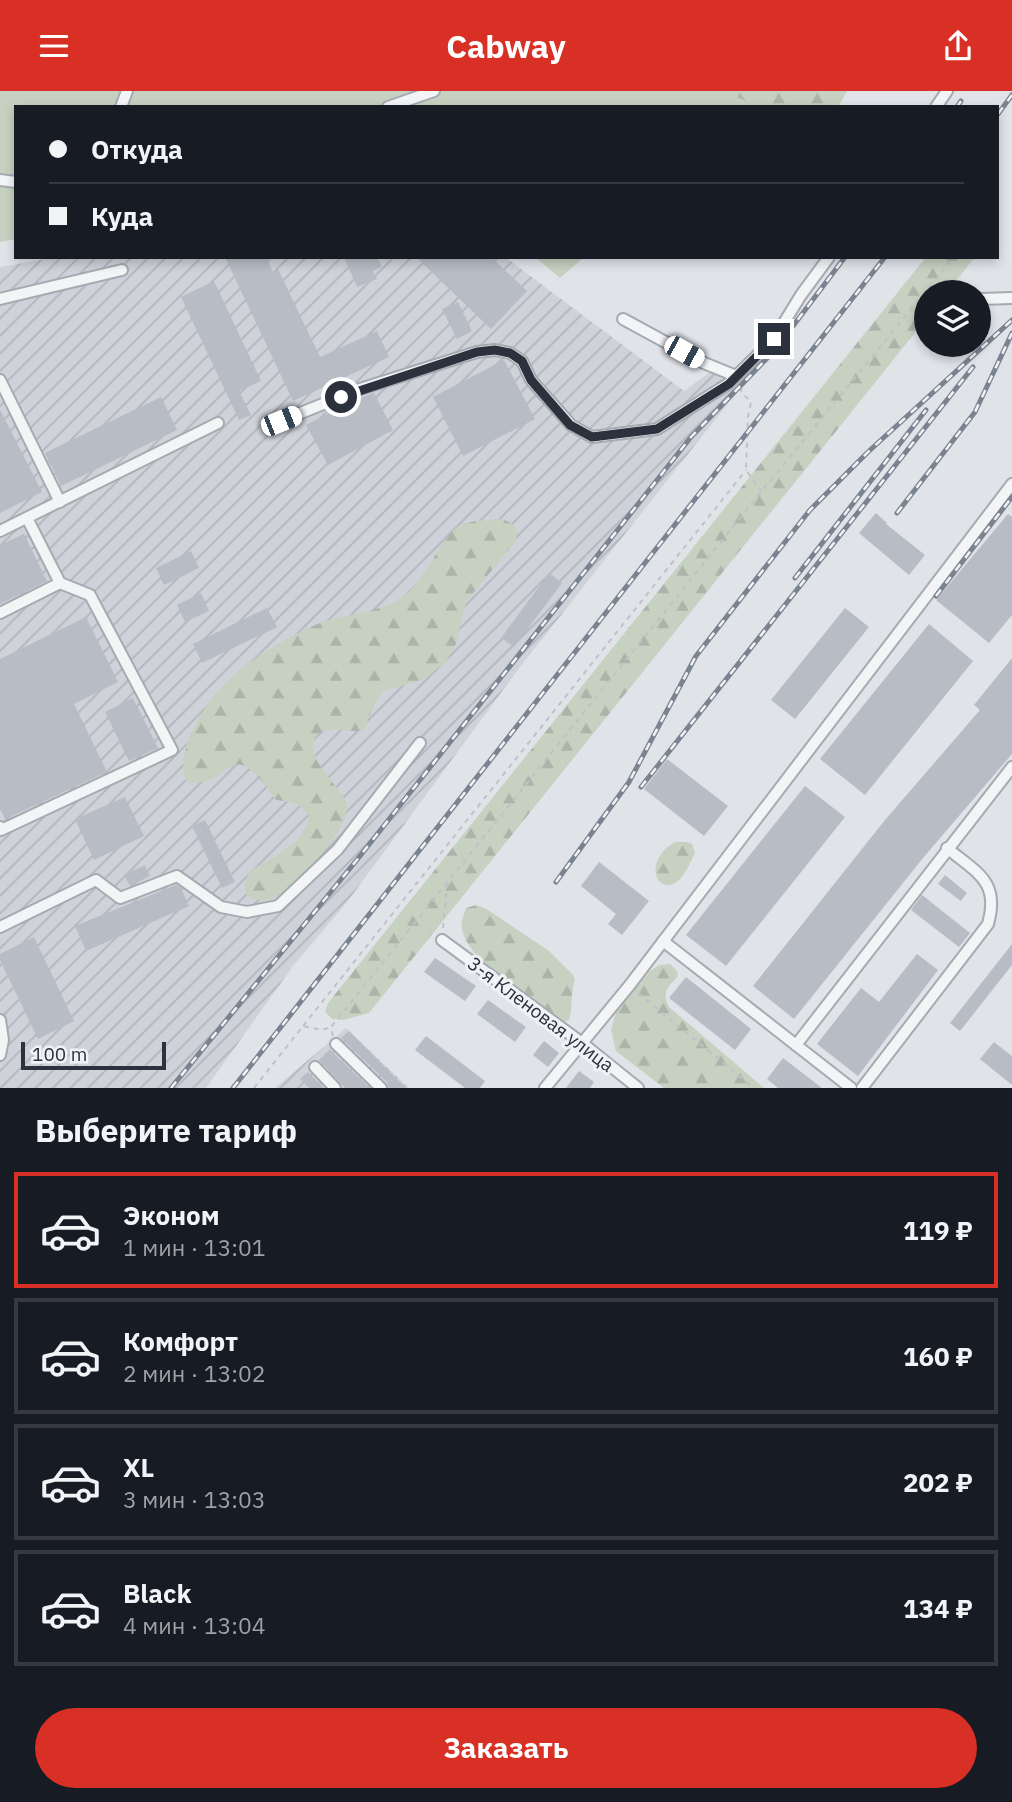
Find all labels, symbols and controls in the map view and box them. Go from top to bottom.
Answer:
text: Cabway [446,25,566,67]
icon: menu [35,27,73,65]
icon: share [939,27,977,65]
text: Откуда [91,132,183,166]
text: Куда [91,199,153,233]
map controls [914,280,991,357]
button: layers [914,280,991,357]
route end [758,323,790,355]
car [661,333,708,371]
route start [325,381,357,413]
car [258,403,305,439]
street label: 3-я Кленовая улица [463,951,619,1077]
scale bar [21,1039,166,1071]
text: 100 m [32,1042,87,1066]
text: Выберите тариф [35,1109,297,1151]
text: Эконом [123,1198,220,1232]
icon: car [39,1199,102,1262]
text: 119 ₽ [903,1213,973,1247]
text: 1 мин · 13:01 [123,1232,266,1262]
text: Комфорт [123,1324,238,1358]
icon: car [39,1325,102,1388]
text: 160 ₽ [903,1339,973,1373]
text: 2 мин · 13:02 [123,1358,266,1388]
text: XL [123,1450,154,1484]
icon: car [39,1451,102,1514]
text: 202 ₽ [903,1465,973,1499]
text: 3 мин · 13:03 [123,1484,266,1514]
text: Black [123,1576,191,1610]
icon: car [39,1577,102,1640]
text: 134 ₽ [903,1591,973,1625]
text: 4 мин · 13:04 [123,1610,266,1640]
button: Заказать [35,1708,977,1788]

